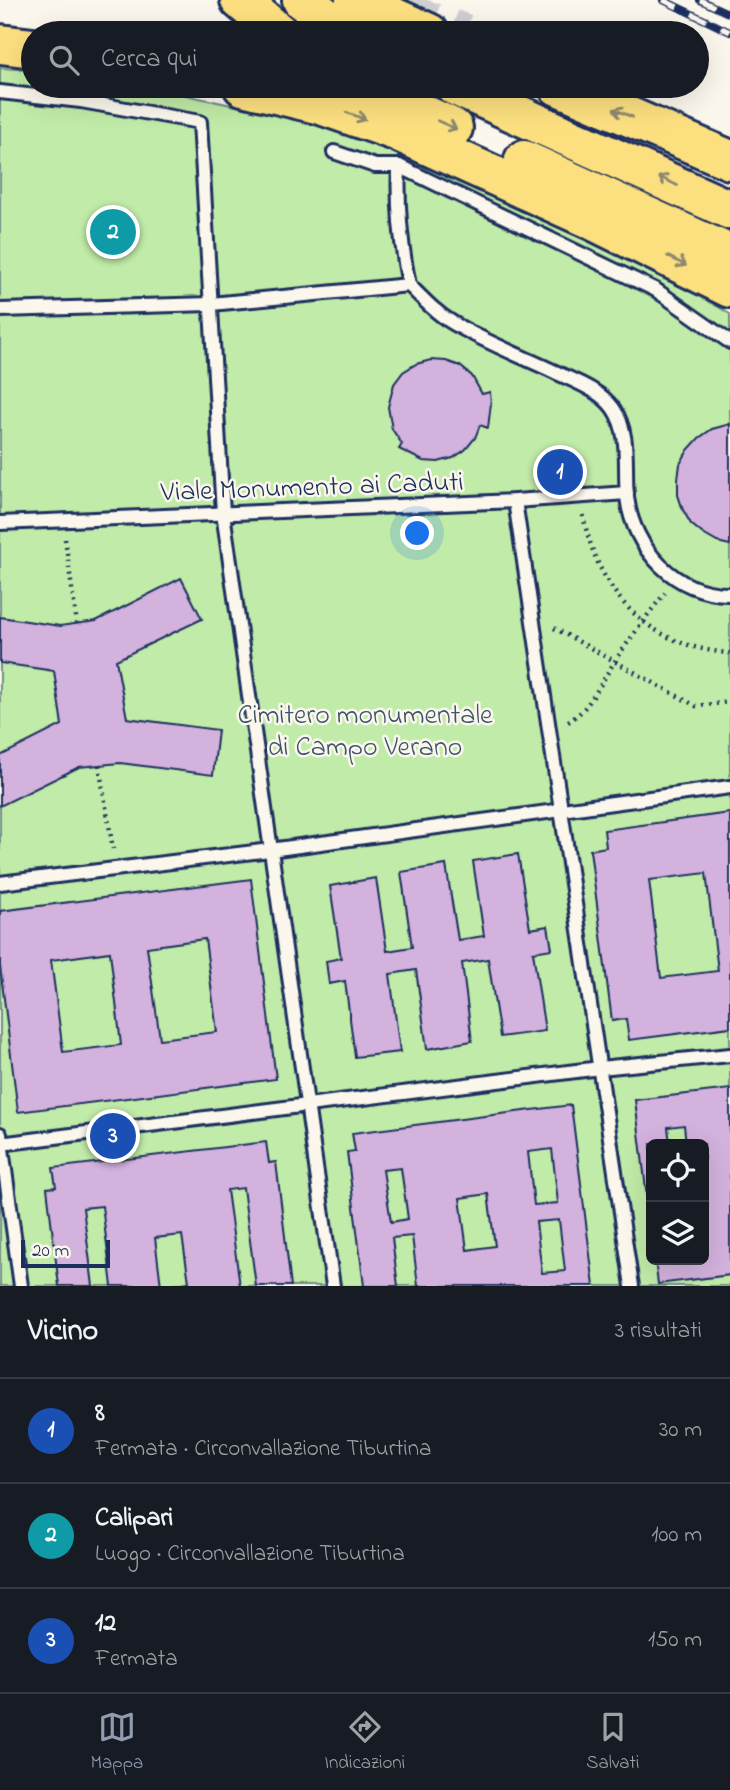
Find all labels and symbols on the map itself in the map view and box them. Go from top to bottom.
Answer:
one-way arrow [612,106,634,119]
one-way arrow [345,111,367,123]
one-way arrow [436,119,458,132]
one-way arrow [658,174,679,187]
pin: 2 [90,206,136,258]
one-way arrow [666,254,687,268]
pin: 1 [537,446,583,498]
street label: Viale Monumento ai Caduti [159,463,464,514]
your location [400,516,434,550]
park label: Cimitero monumentale di Campo Verano [237,696,493,769]
pin: 3 [90,1110,136,1162]
scale bar [21,1237,110,1269]

